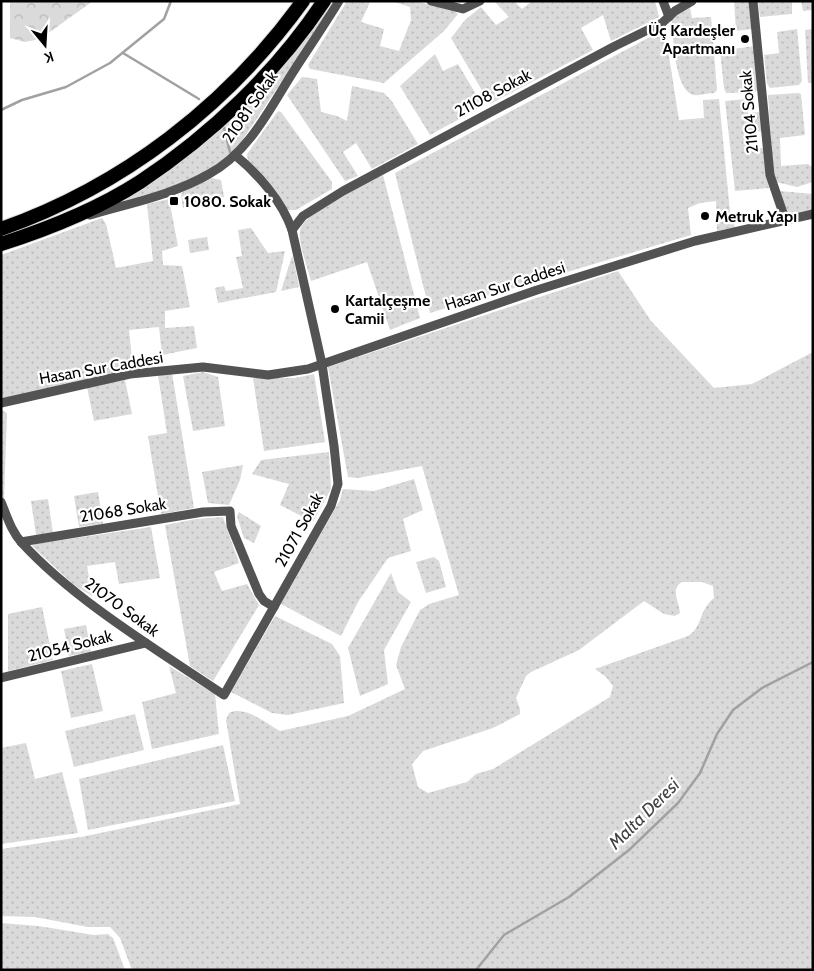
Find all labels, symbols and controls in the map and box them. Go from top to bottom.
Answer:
north arrow [20,20,70,70]
place label: Üç Kardeşler Apartmanı [648,21,736,58]
marker: Üç Kardeşler Apartmanı [739,33,751,45]
text: K [42,47,56,67]
street label: 21108 Sokak [452,65,535,121]
street label: 21081 Sokak [218,67,282,147]
street label: 21104 Sokak [736,69,762,154]
place label: 1080. Sokak [184,192,271,211]
marker: 1080. Sokak [168,195,180,207]
place label: Metruk Yapı [715,207,797,226]
marker: Metruk Yapı [699,210,711,222]
street label: Hasan Sur Caddesi [442,258,568,314]
place label: Kartalçeşme Camii [345,291,430,328]
marker: Kartalçeşme Camii [329,303,341,315]
street label: Hasan Sur Caddesi [38,348,164,388]
street label: 21071 Sokak [271,489,327,570]
street label: 21068 Sokak [78,494,168,526]
street label: 21070 Sokak [81,574,164,641]
street label: 21054 Sokak [26,626,115,666]
water label: Malta Deresi [603,773,685,855]

